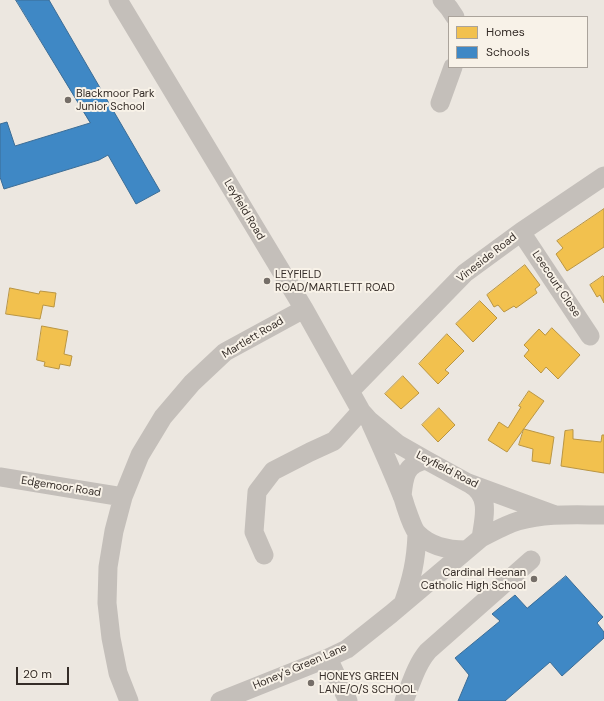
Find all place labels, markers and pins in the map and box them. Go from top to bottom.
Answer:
place label: Blackmoor Park Junior School [76,87,154,113]
marker: Blackmoor Park Junior School [63,95,73,105]
place label: LEYFIELD ROAD/MARTLETT ROAD [275,268,395,294]
marker: LEYFIELD ROAD/MARTLETT ROAD [262,276,272,286]
place label: Cardinal Heenan Catholic High School [421,566,526,592]
marker: Cardinal Heenan Catholic High School [529,574,539,584]
place label: HONEYS GREEN LANE/O/S SCHOOL [319,670,416,696]
marker: HONEYS GREEN LANE/O/S SCHOOL [306,678,316,688]

